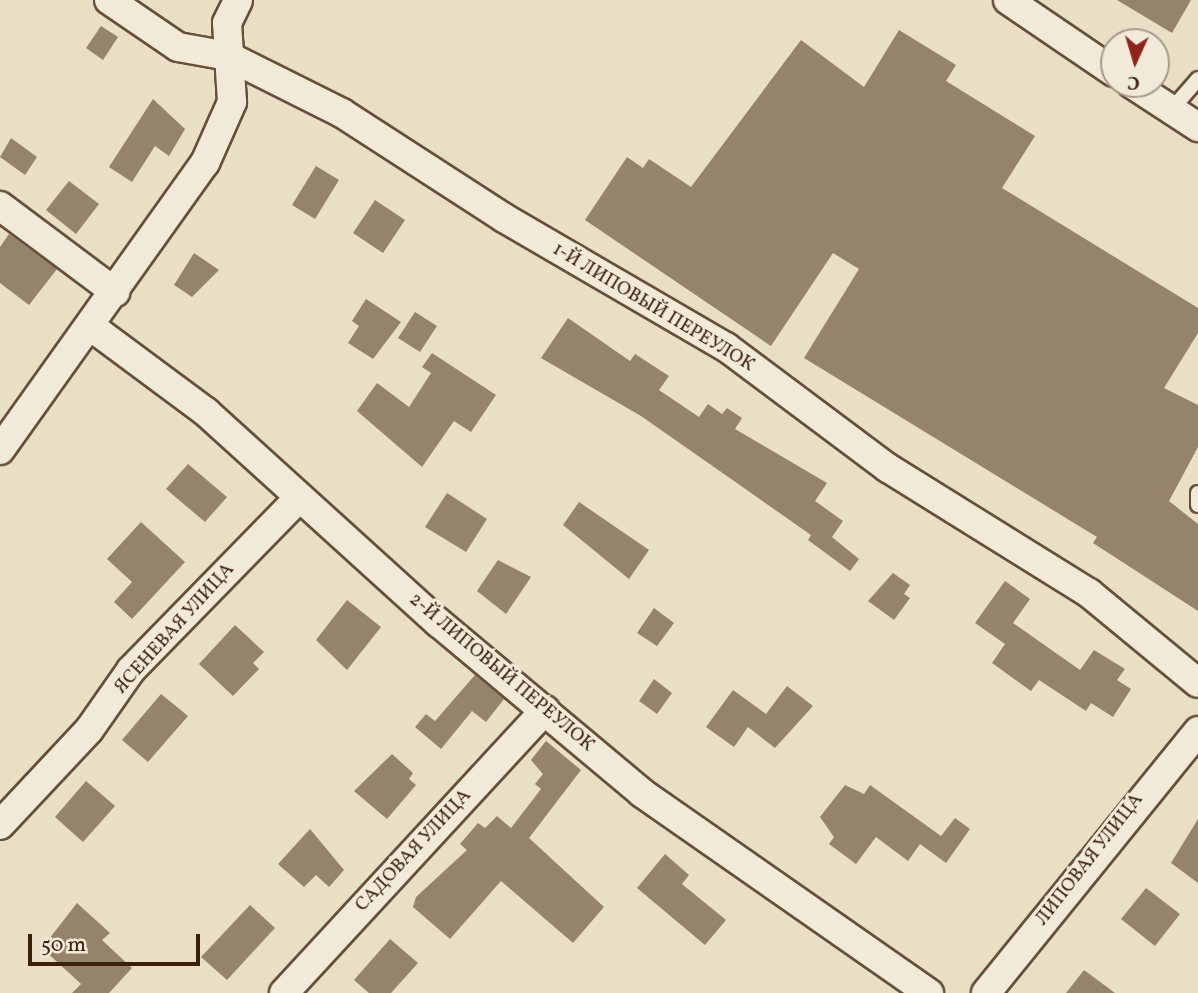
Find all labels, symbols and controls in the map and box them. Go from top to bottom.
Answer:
north arrow [1100,28,1170,98]
text: С [1127,69,1141,95]
street label: 1-Й ЛИПОВЫЙ ПЕРЕУЛОК [548,239,758,377]
street label: ЯСЕНЕВАЯ УЛИЦА [110,559,240,699]
street label: 2-Й ЛИПОВЫЙ ПЕРЕУЛОК [404,589,598,757]
street label: САДОВАЯ УЛИЦА [351,785,477,917]
street label: ЛИПОВАЯ УЛИЦА [1031,789,1149,931]
scale bar [32,920,203,964]
text: 50 m [41,931,86,960]

